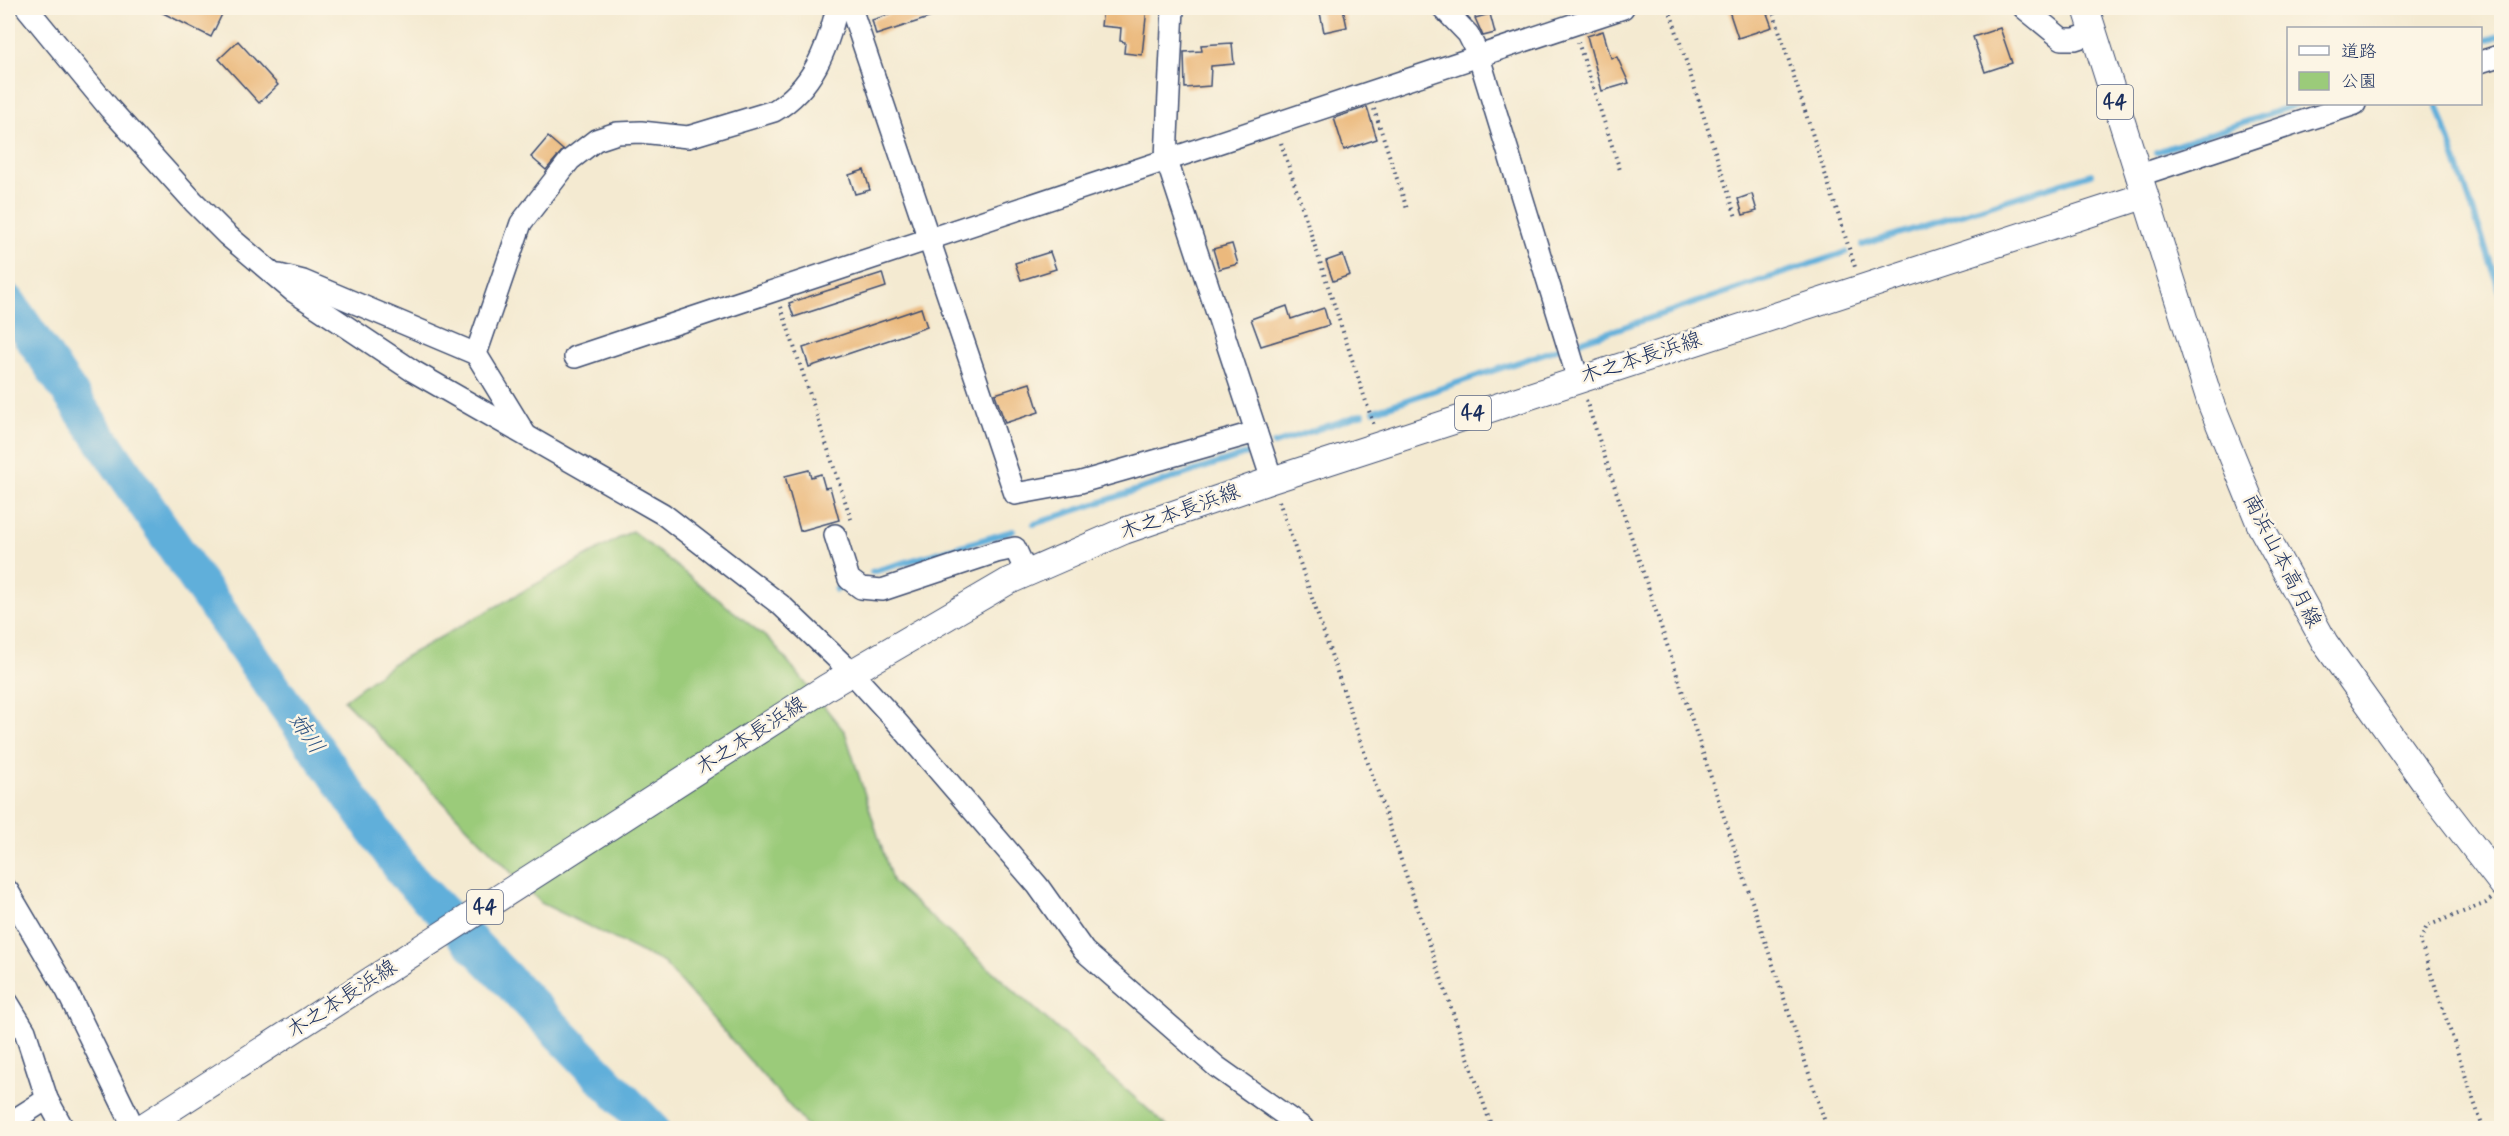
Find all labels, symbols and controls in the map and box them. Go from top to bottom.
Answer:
legend [2287,27,2482,105]
text: 道路 [2341,40,2377,64]
text: 公園 [2341,70,2377,94]
road number: 44 [2097,85,2133,119]
street label: 木之本長浜線 [1577,325,1705,391]
road number: 44 [1455,396,1491,430]
street label: 木之本長浜線 [1116,477,1244,547]
street label: 南浜山本高月線 [2236,489,2328,633]
street label: 木之本長浜線 [691,690,811,782]
water label: 姉川 [282,708,330,760]
road number: 44 [467,890,503,924]
street label: 木之本長浜線 [282,953,402,1045]

